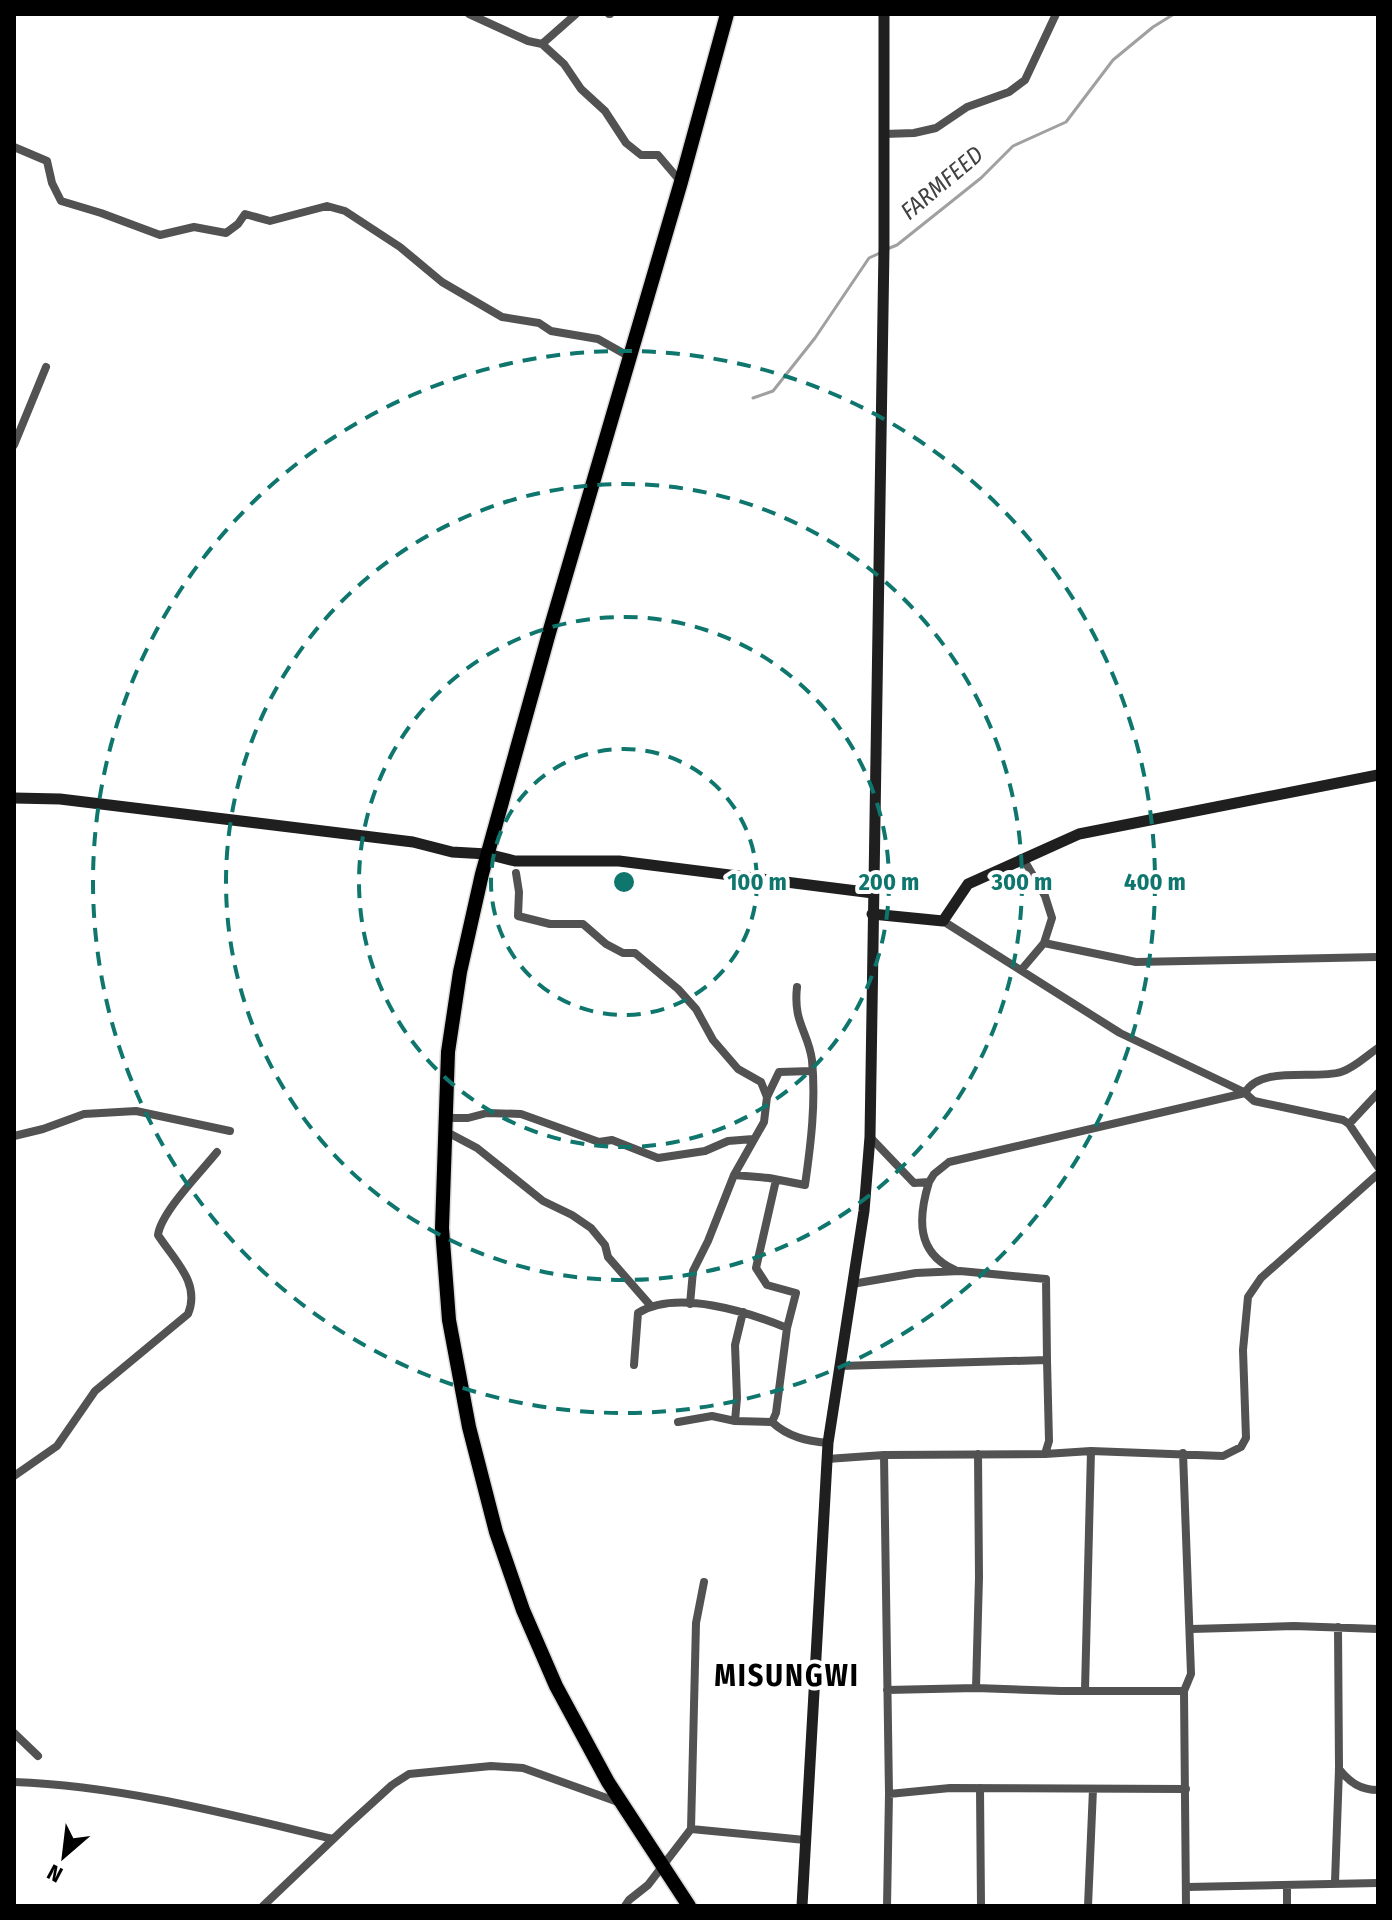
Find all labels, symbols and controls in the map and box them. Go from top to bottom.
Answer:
water label: FARMFEED [895,140,989,226]
centre of rings [610,868,638,896]
text: 100 m [727,868,787,896]
text: 200 m [858,868,919,896]
text: 300 m [991,868,1052,896]
text: 400 m [1124,868,1186,896]
district label: MISUNGWI [714,1658,860,1694]
north arrow [24,1816,104,1896]
text: N [43,1858,67,1888]

